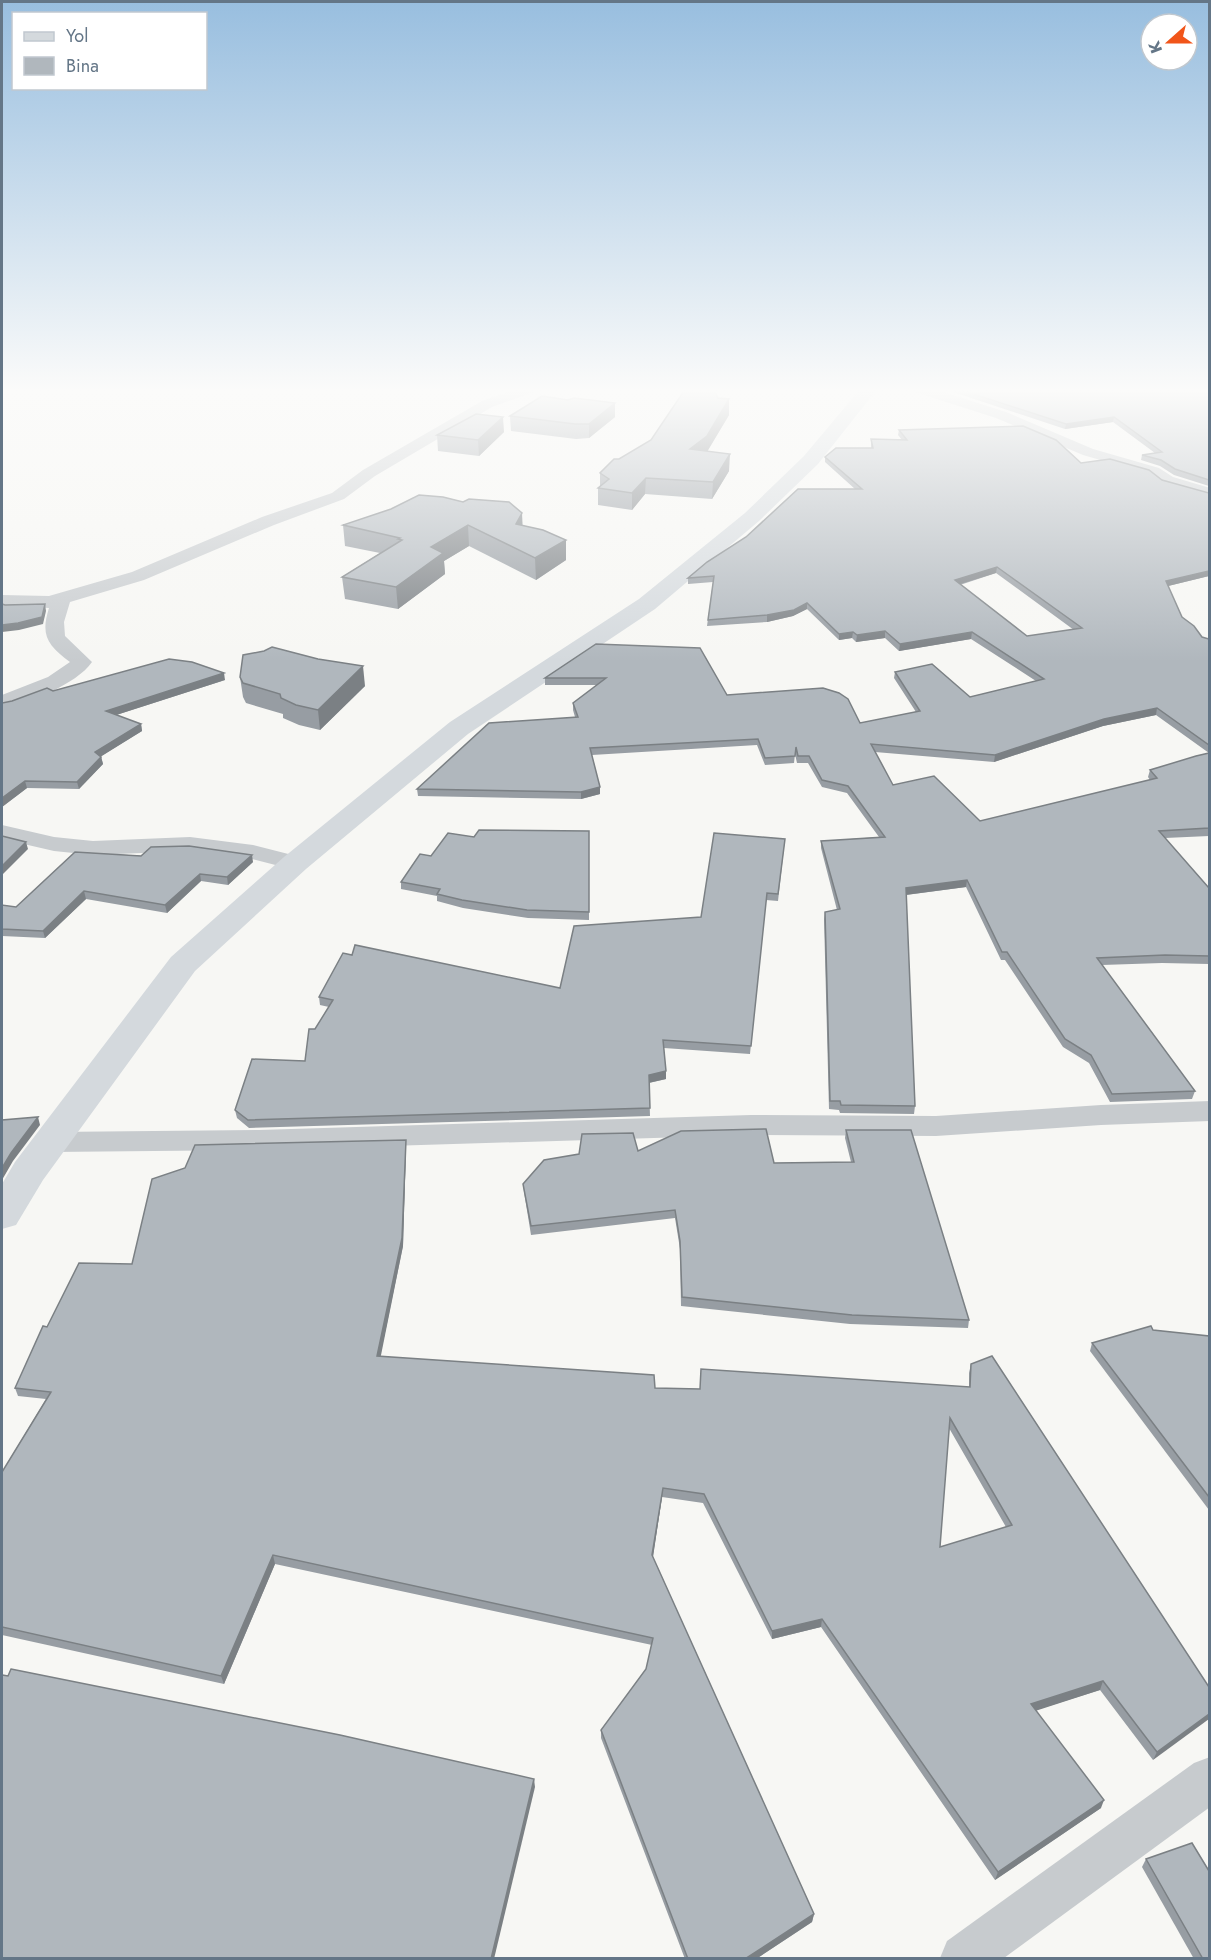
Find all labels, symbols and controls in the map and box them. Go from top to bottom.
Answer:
legend [12,12,207,90]
north arrow [1139,12,1199,72]
text: Yol [66,23,88,49]
text: K [1142,37,1168,57]
text: Bina [66,53,99,79]

